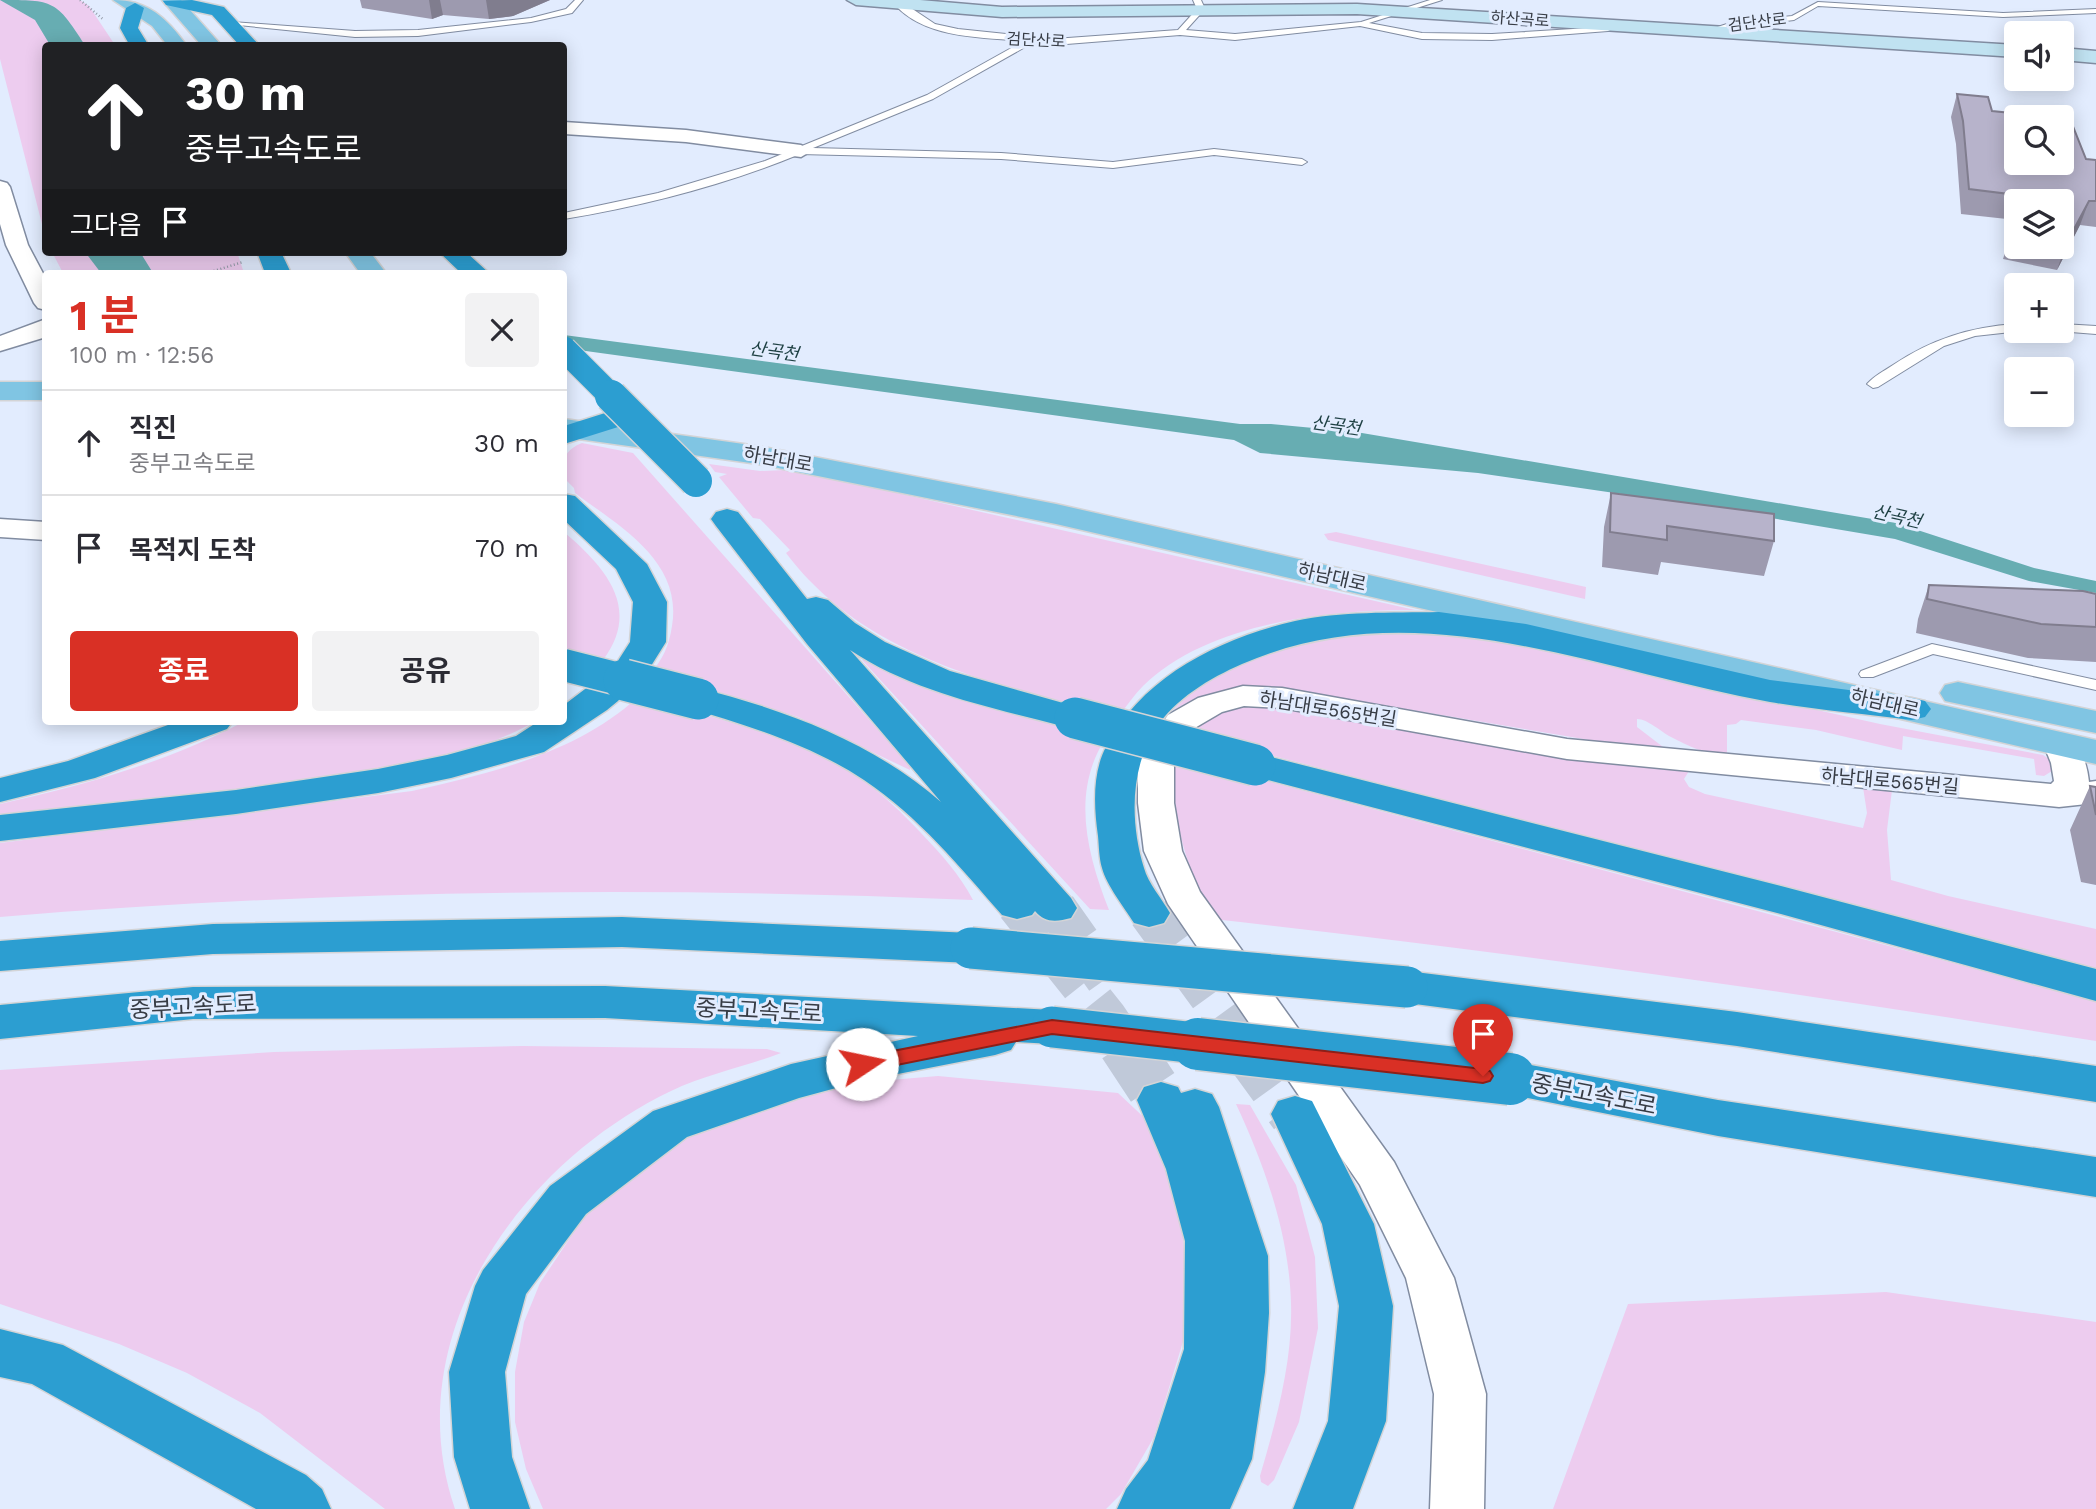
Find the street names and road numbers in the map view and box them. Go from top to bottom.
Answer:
street label: 하산곡로 [1490,7,1550,31]
street label: 검단산로 [1727,9,1788,35]
street label: 검단산로 [1006,29,1066,51]
street label: 하남대로 [742,442,814,476]
street label: 하남대로 [1295,558,1369,596]
street label: 하남대로 [1848,684,1922,722]
street label: 하남대로565번길 [1258,687,1398,731]
street label: 하남대로565번길 [1820,764,1960,798]
street label: 중부고속도로 [129,990,257,1024]
street label: 중부고속도로 [695,994,823,1028]
street label: 중부고속도로 [1529,1070,1659,1120]

